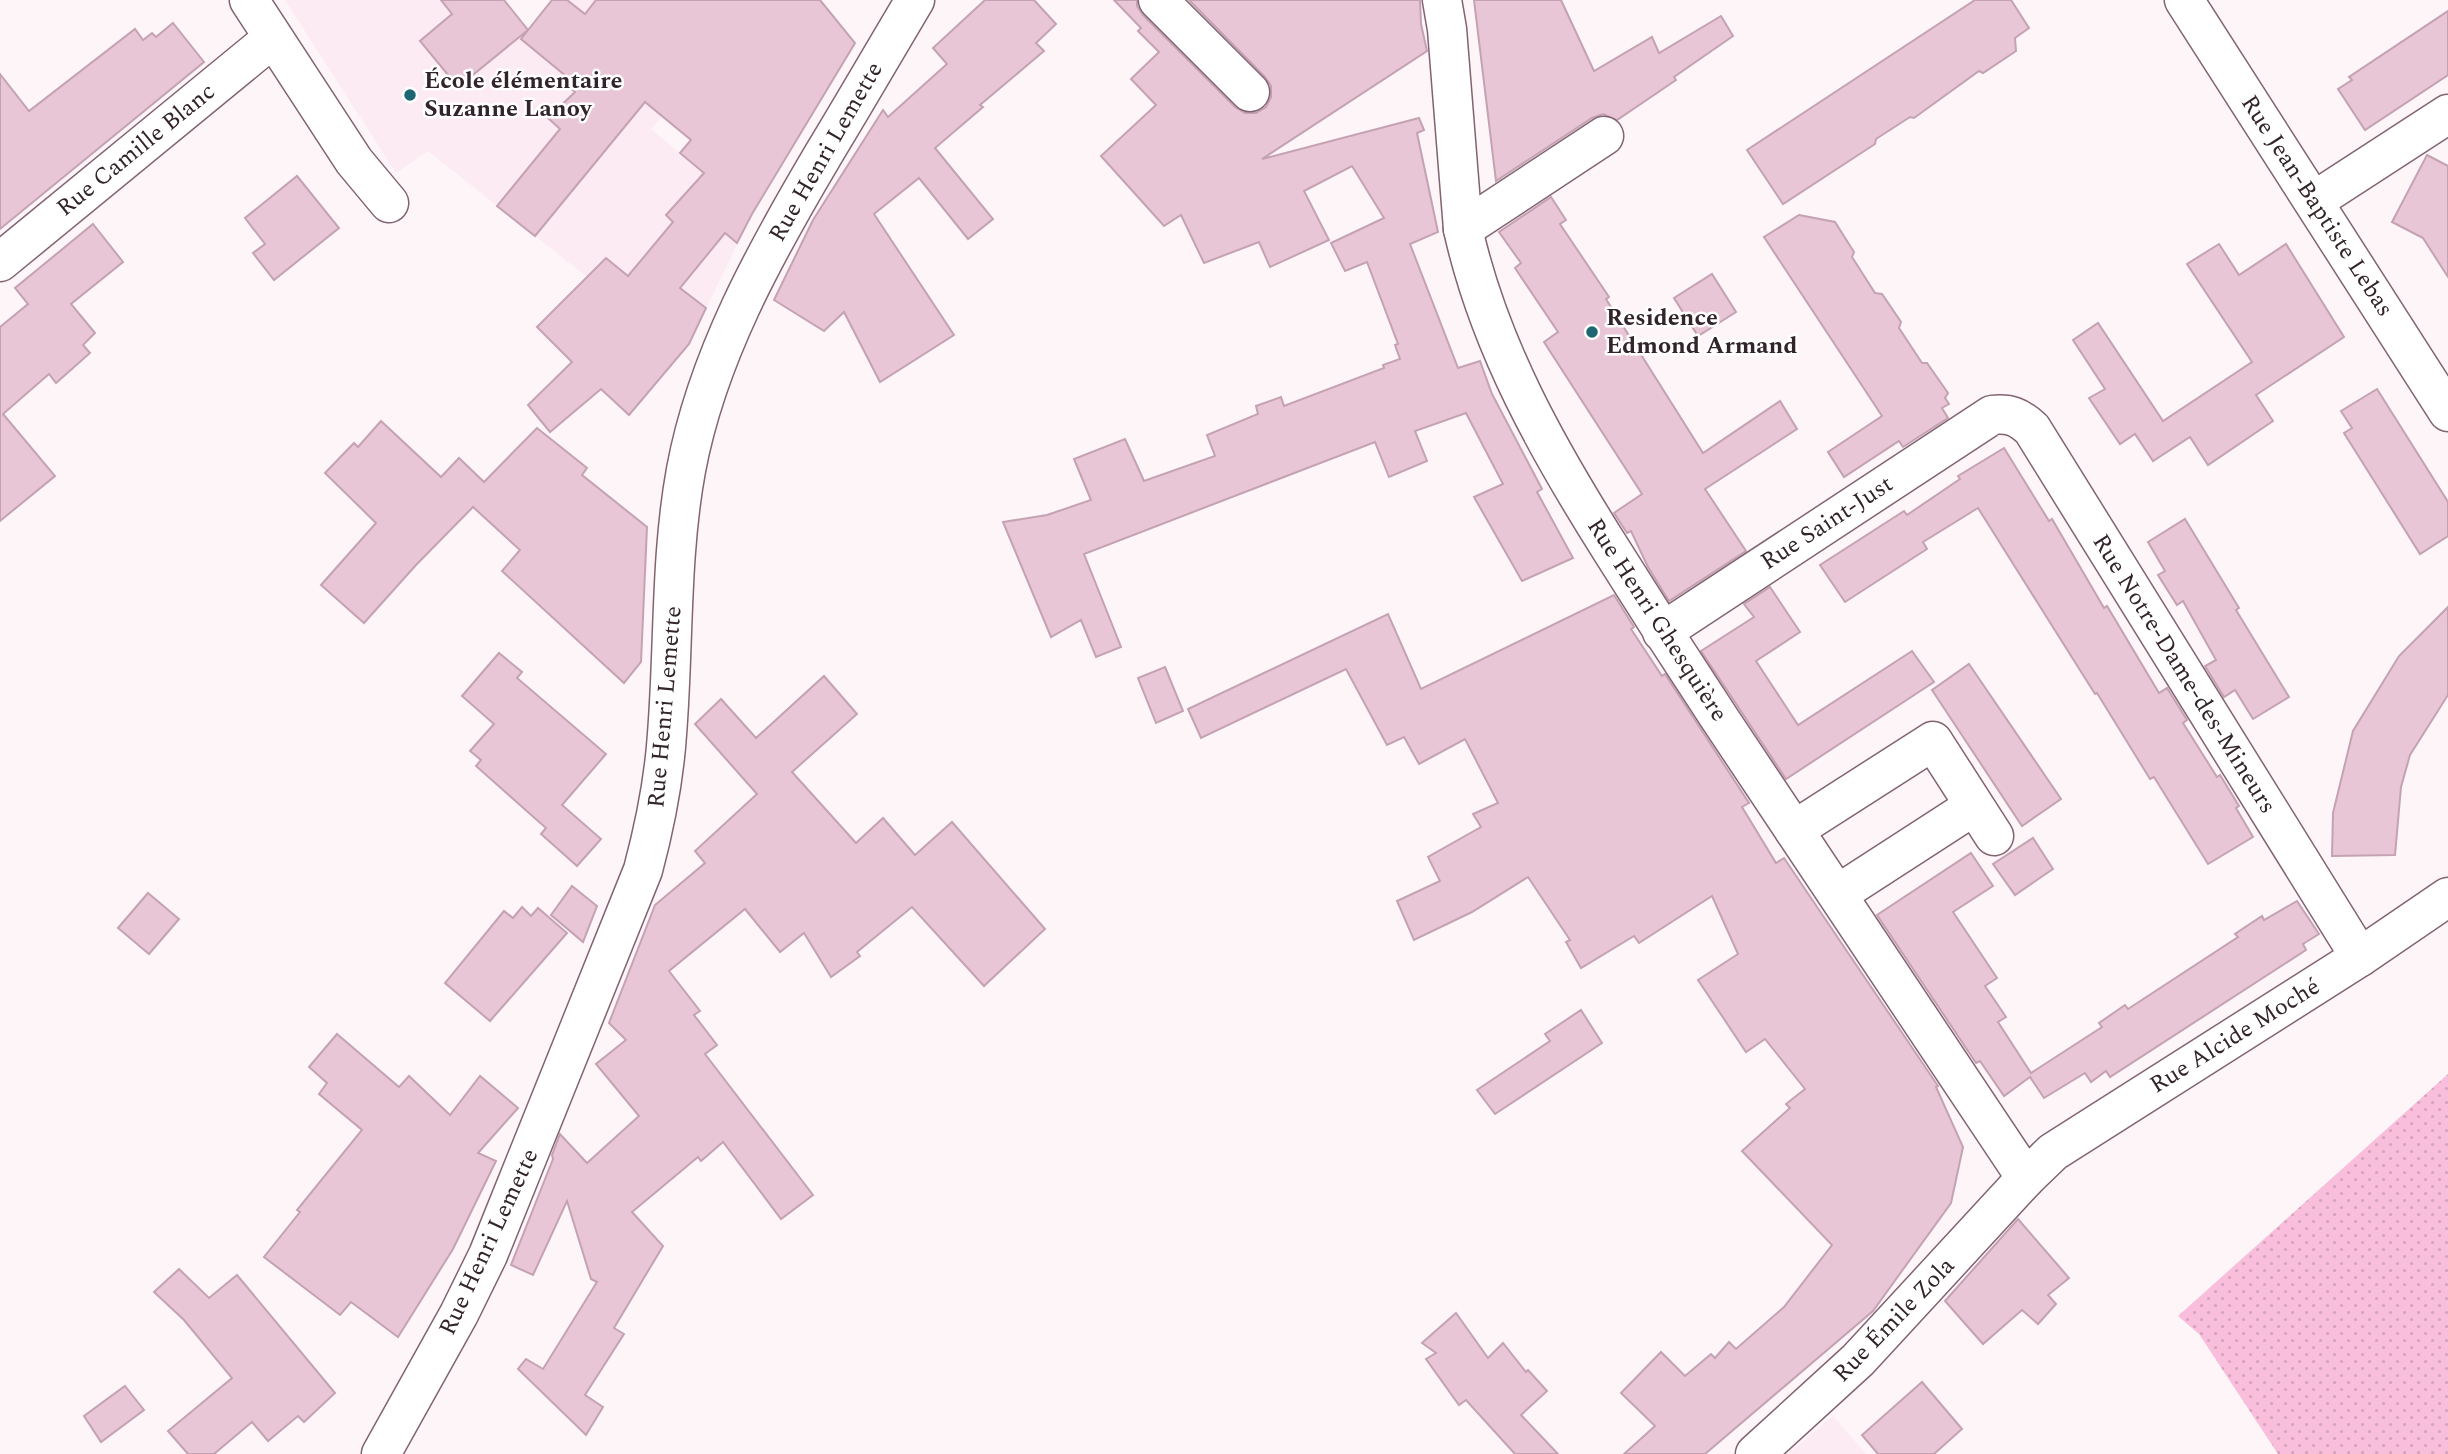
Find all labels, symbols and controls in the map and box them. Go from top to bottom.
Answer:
street label: Rue Henri Lemette [760,55,892,249]
place label: École élémentaire Suzanne Lanoy [424,63,622,127]
street label: Rue Camille Blanc [49,74,223,226]
marker: École élémentaire Suzanne Lanoy [402,87,418,103]
street label: Rue Jean-Baptiste Lebas [2232,88,2402,324]
place label: Residence Edmond Armand [1606,300,1797,364]
marker: Residence Edmond Armand [1584,324,1600,340]
street label: Rue Saint-Just [1754,467,1900,579]
street label: Rue Henri Ghesquière [1577,511,1737,729]
street label: Rue Notre-Dame-des-Mineurs [2083,527,2285,821]
street label: Rue Henri Lemette [638,604,692,810]
street label: Rue Alcide Moché [2143,969,2327,1103]
street label: Rue Henri Lemette [430,1143,548,1341]
street label: Rue Émile Zola [1825,1249,1963,1391]

